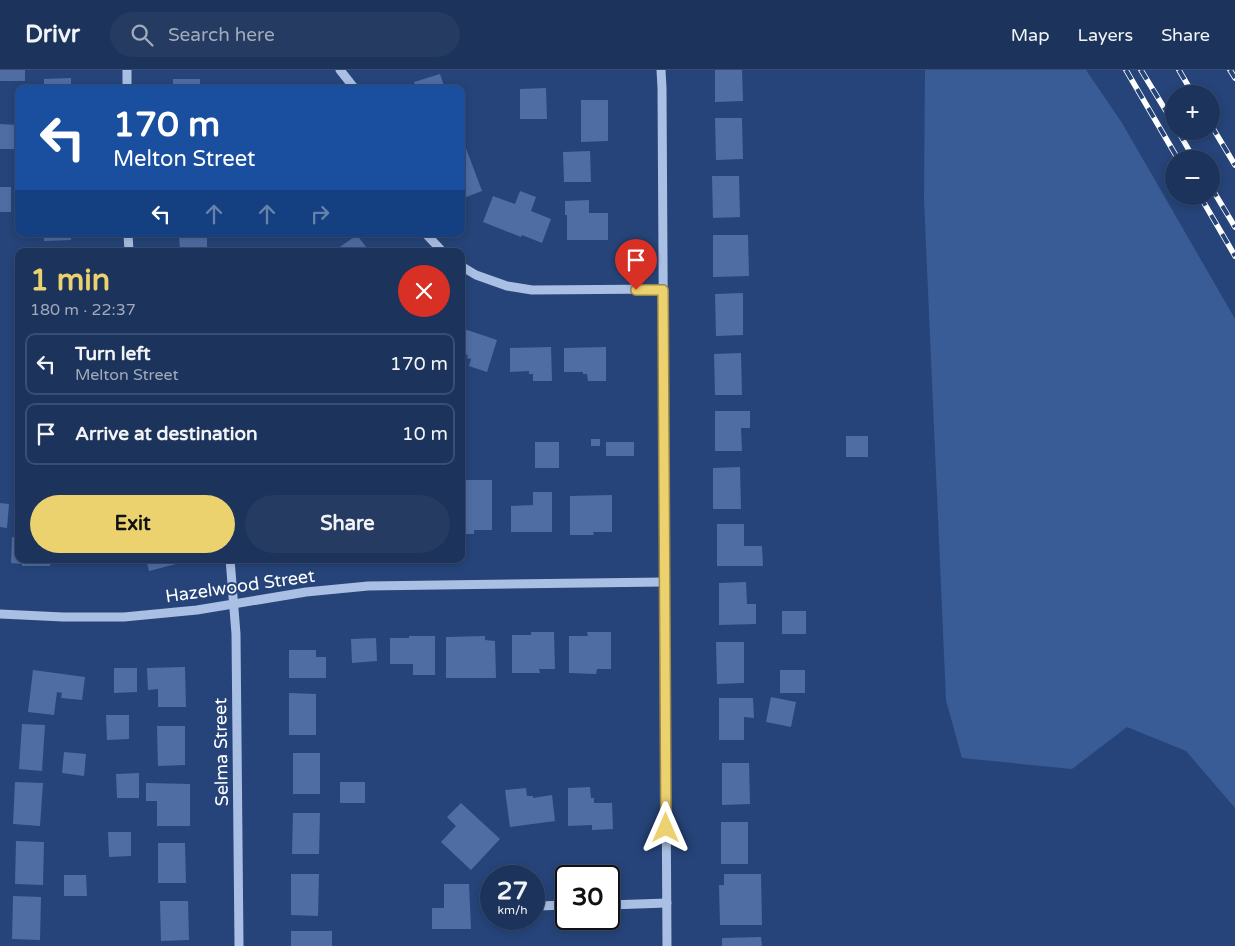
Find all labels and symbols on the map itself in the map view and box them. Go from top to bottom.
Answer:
pin [615,239,657,290]
street label: Hazelwood Street [164,565,316,607]
street label: Selma Street [209,697,233,806]
position arrow [639,801,691,853]
speed limit sign: 30 [555,865,620,930]

